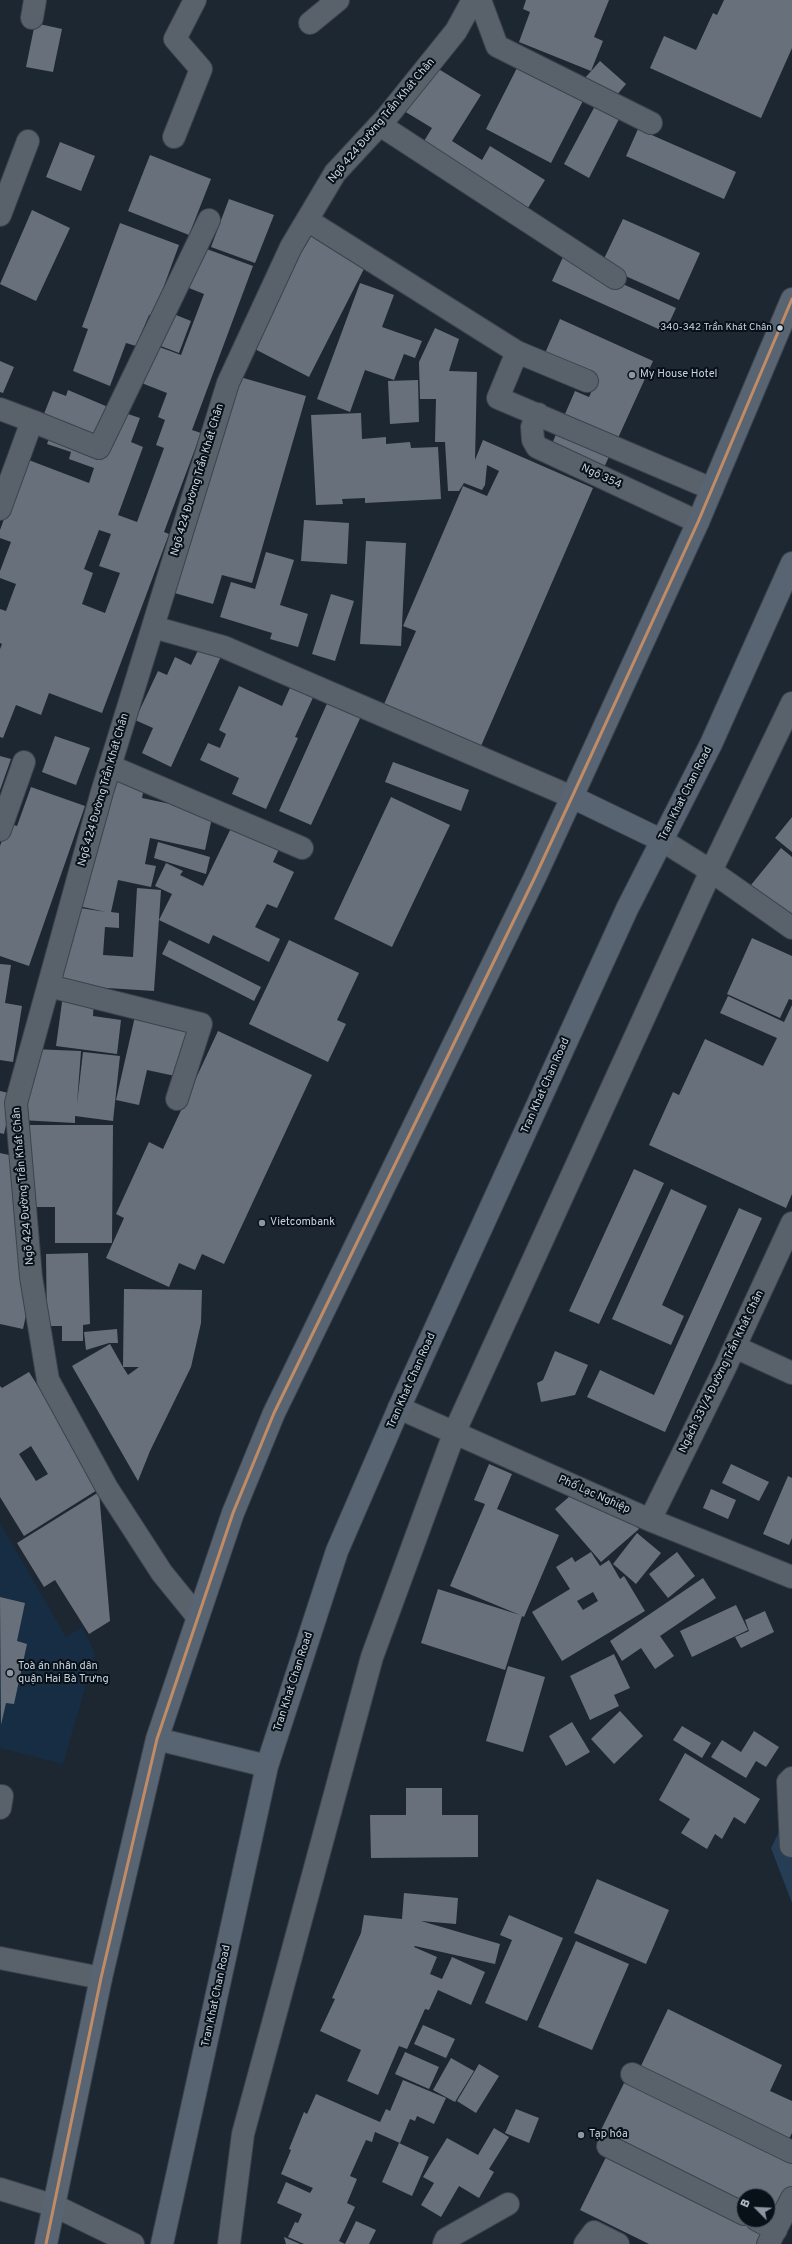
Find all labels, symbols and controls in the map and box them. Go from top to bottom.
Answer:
street label: Ngõ 424 Đường Trần Khát Chân [326,56,438,186]
place label: 340-342 Trần Khát Chân [660,322,772,334]
marker: 340-342 Trần Khát Chân [775,323,785,333]
place label: My House Hotel [640,368,717,382]
marker: My House Hotel [627,370,637,380]
street label: Ngõ 424 Đường Trần Khát Chân [169,402,227,558]
street label: Ngõ 354 [579,462,623,492]
street label: Ngõ 424 Đường Trần Khát Chân [76,712,132,868]
street label: Tran Khat Chan Road [657,745,715,843]
street label: Tran Khat Chan Road [519,1036,573,1136]
street label: Ngõ 424 Đường Trần Khát Chân [11,1106,37,1266]
place label: Vietcombank [270,1216,335,1230]
marker: Vietcombank [257,1218,267,1228]
street label: Ngách 331/4 Đường Trần Khát Chân [677,1289,767,1455]
street label: Tran Khat Chan Road [385,1331,439,1431]
street label: Phố Lạc Nghiệp [556,1473,632,1517]
street label: Tran Khat Chan Road [272,1631,316,1733]
place label: Toà án nhân dân quận Hai Bà Trưng [18,1660,109,1686]
marker: Toà án nhân dân quận Hai Bà Trưng [5,1668,15,1678]
street label: Tran Khat Chan Road [200,1944,234,2048]
place label: Tạp hóa [589,2128,628,2142]
marker: Tạp hóa [576,2130,586,2140]
north arrow [736,2188,776,2228]
text: B [738,2197,754,2210]

